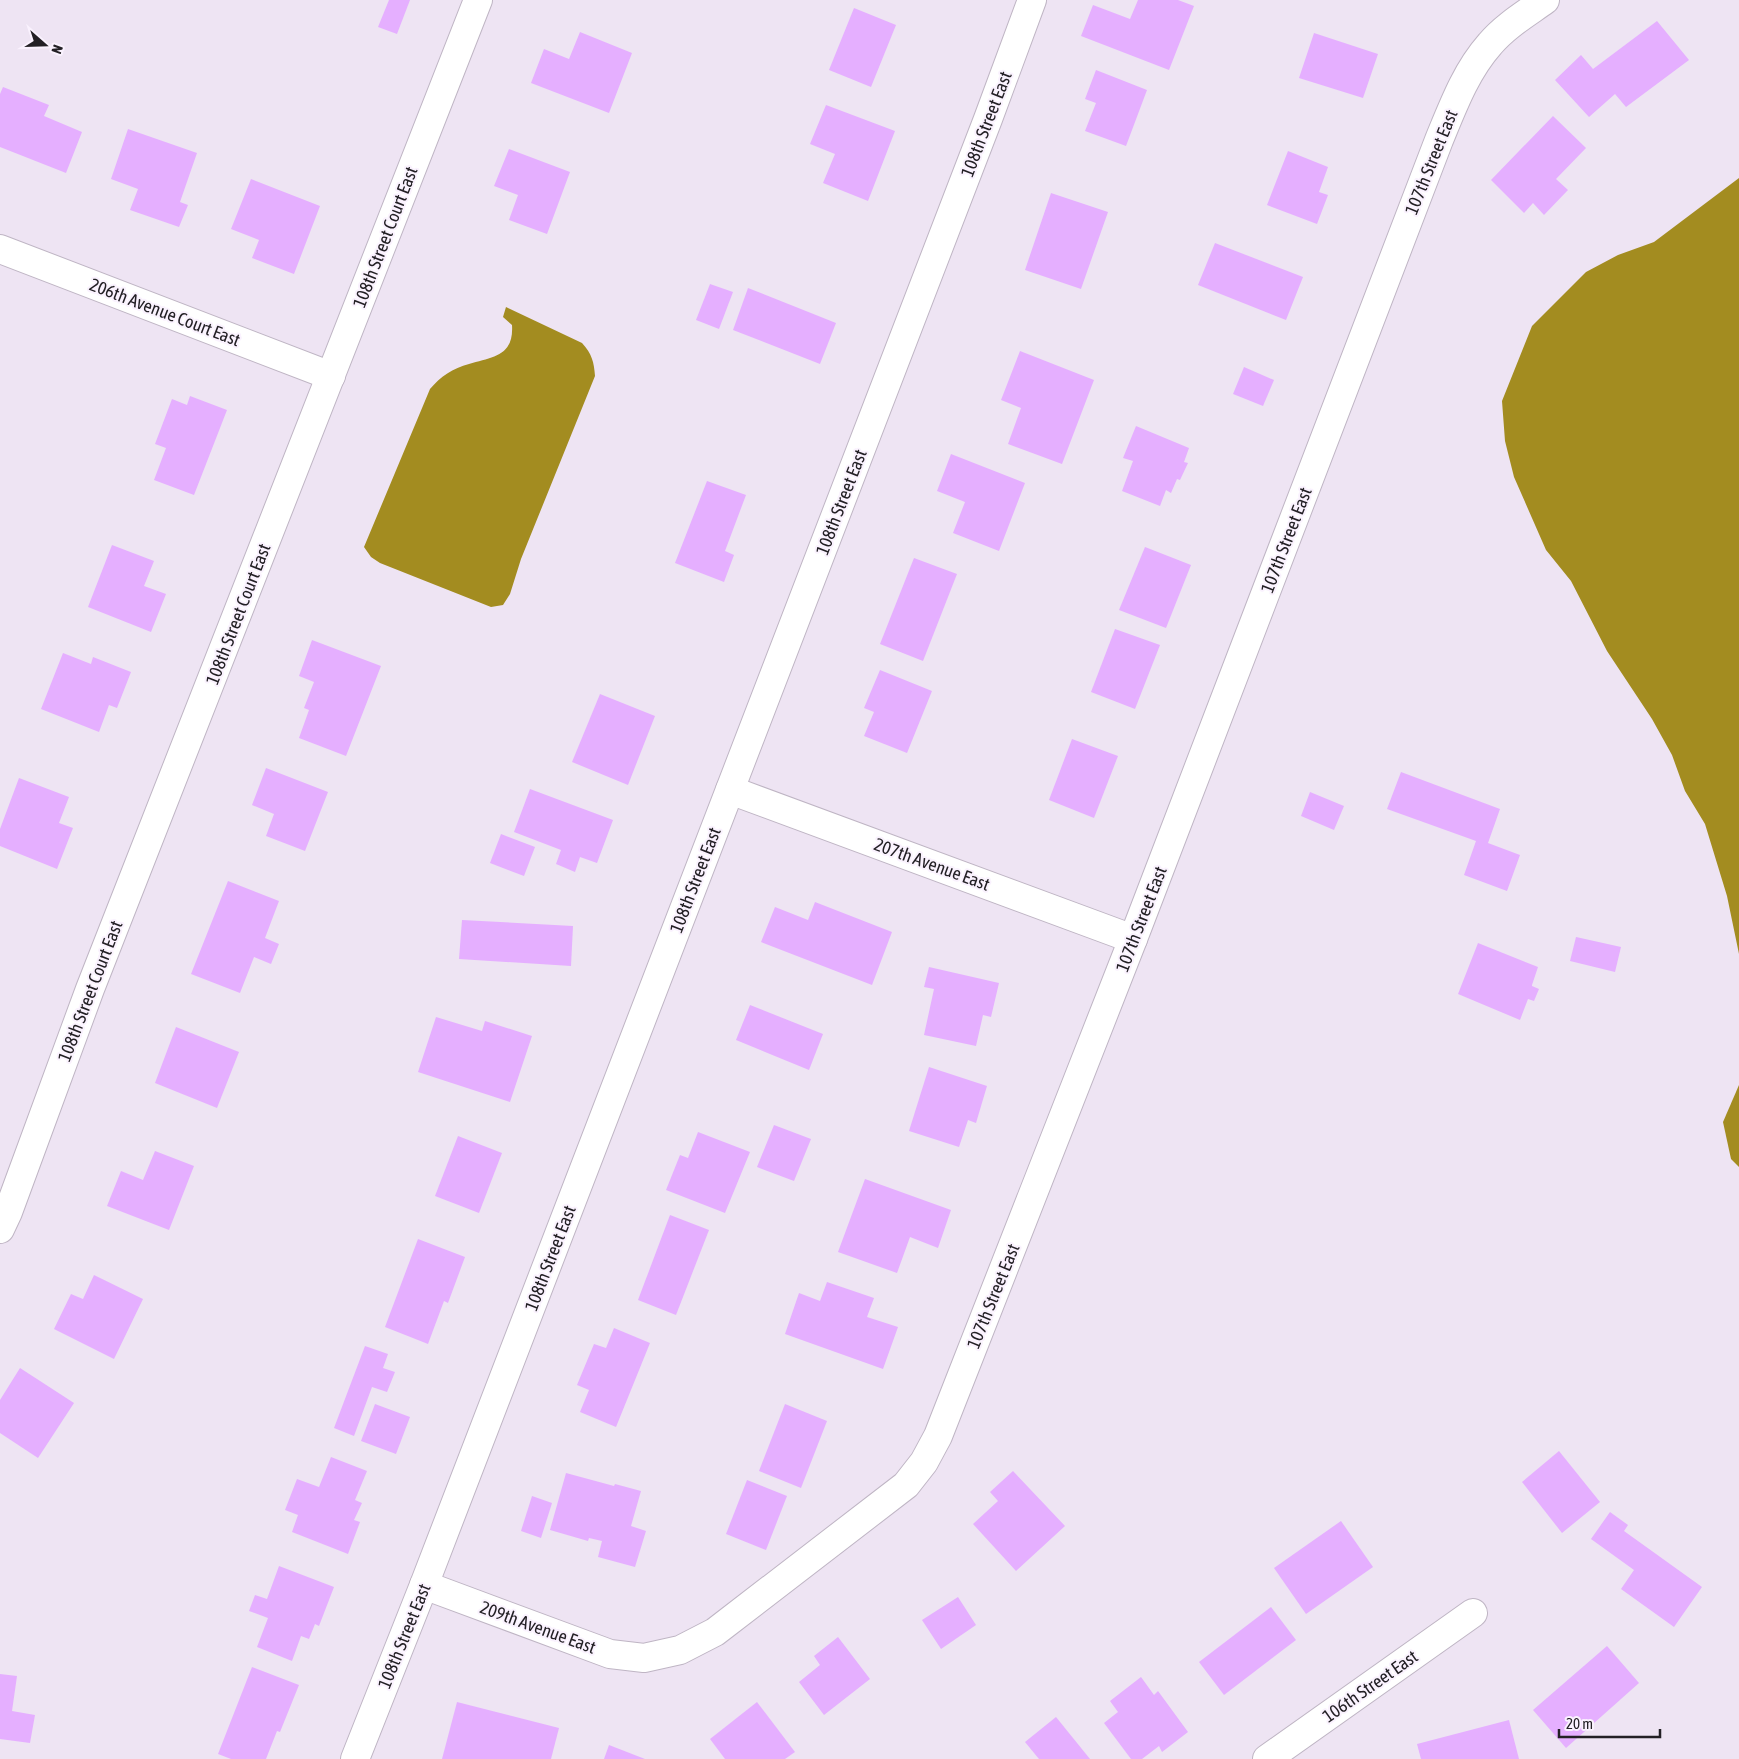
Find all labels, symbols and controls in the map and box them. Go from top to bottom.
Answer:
north arrow [20,20,70,70]
text: N [48,43,66,56]
street label: 108th Street East [956,68,1016,180]
street label: 107th Street East [1400,106,1462,218]
street label: 108th Street Court East [348,164,422,310]
street label: 206th Avenue Court East [87,274,243,350]
street label: 108th Street East [811,446,871,558]
street label: 107th Street East [1256,484,1316,596]
street label: 108th Street Court East [201,541,275,687]
street label: 108th Street East [665,824,725,936]
street label: 207th Avenue East [871,833,993,895]
street label: 107th Street East [1111,863,1171,975]
street label: 108th Street Court East [53,918,127,1064]
street label: 108th Street East [520,1202,580,1314]
street label: 107th Street East [962,1240,1024,1352]
street label: 108th Street East [373,1580,435,1692]
street label: 209th Avenue East [477,1596,599,1658]
street label: 106th Street East [1318,1645,1422,1727]
scale bar [1559,1706,1660,1738]
text: 20 m [1566,1715,1593,1732]

